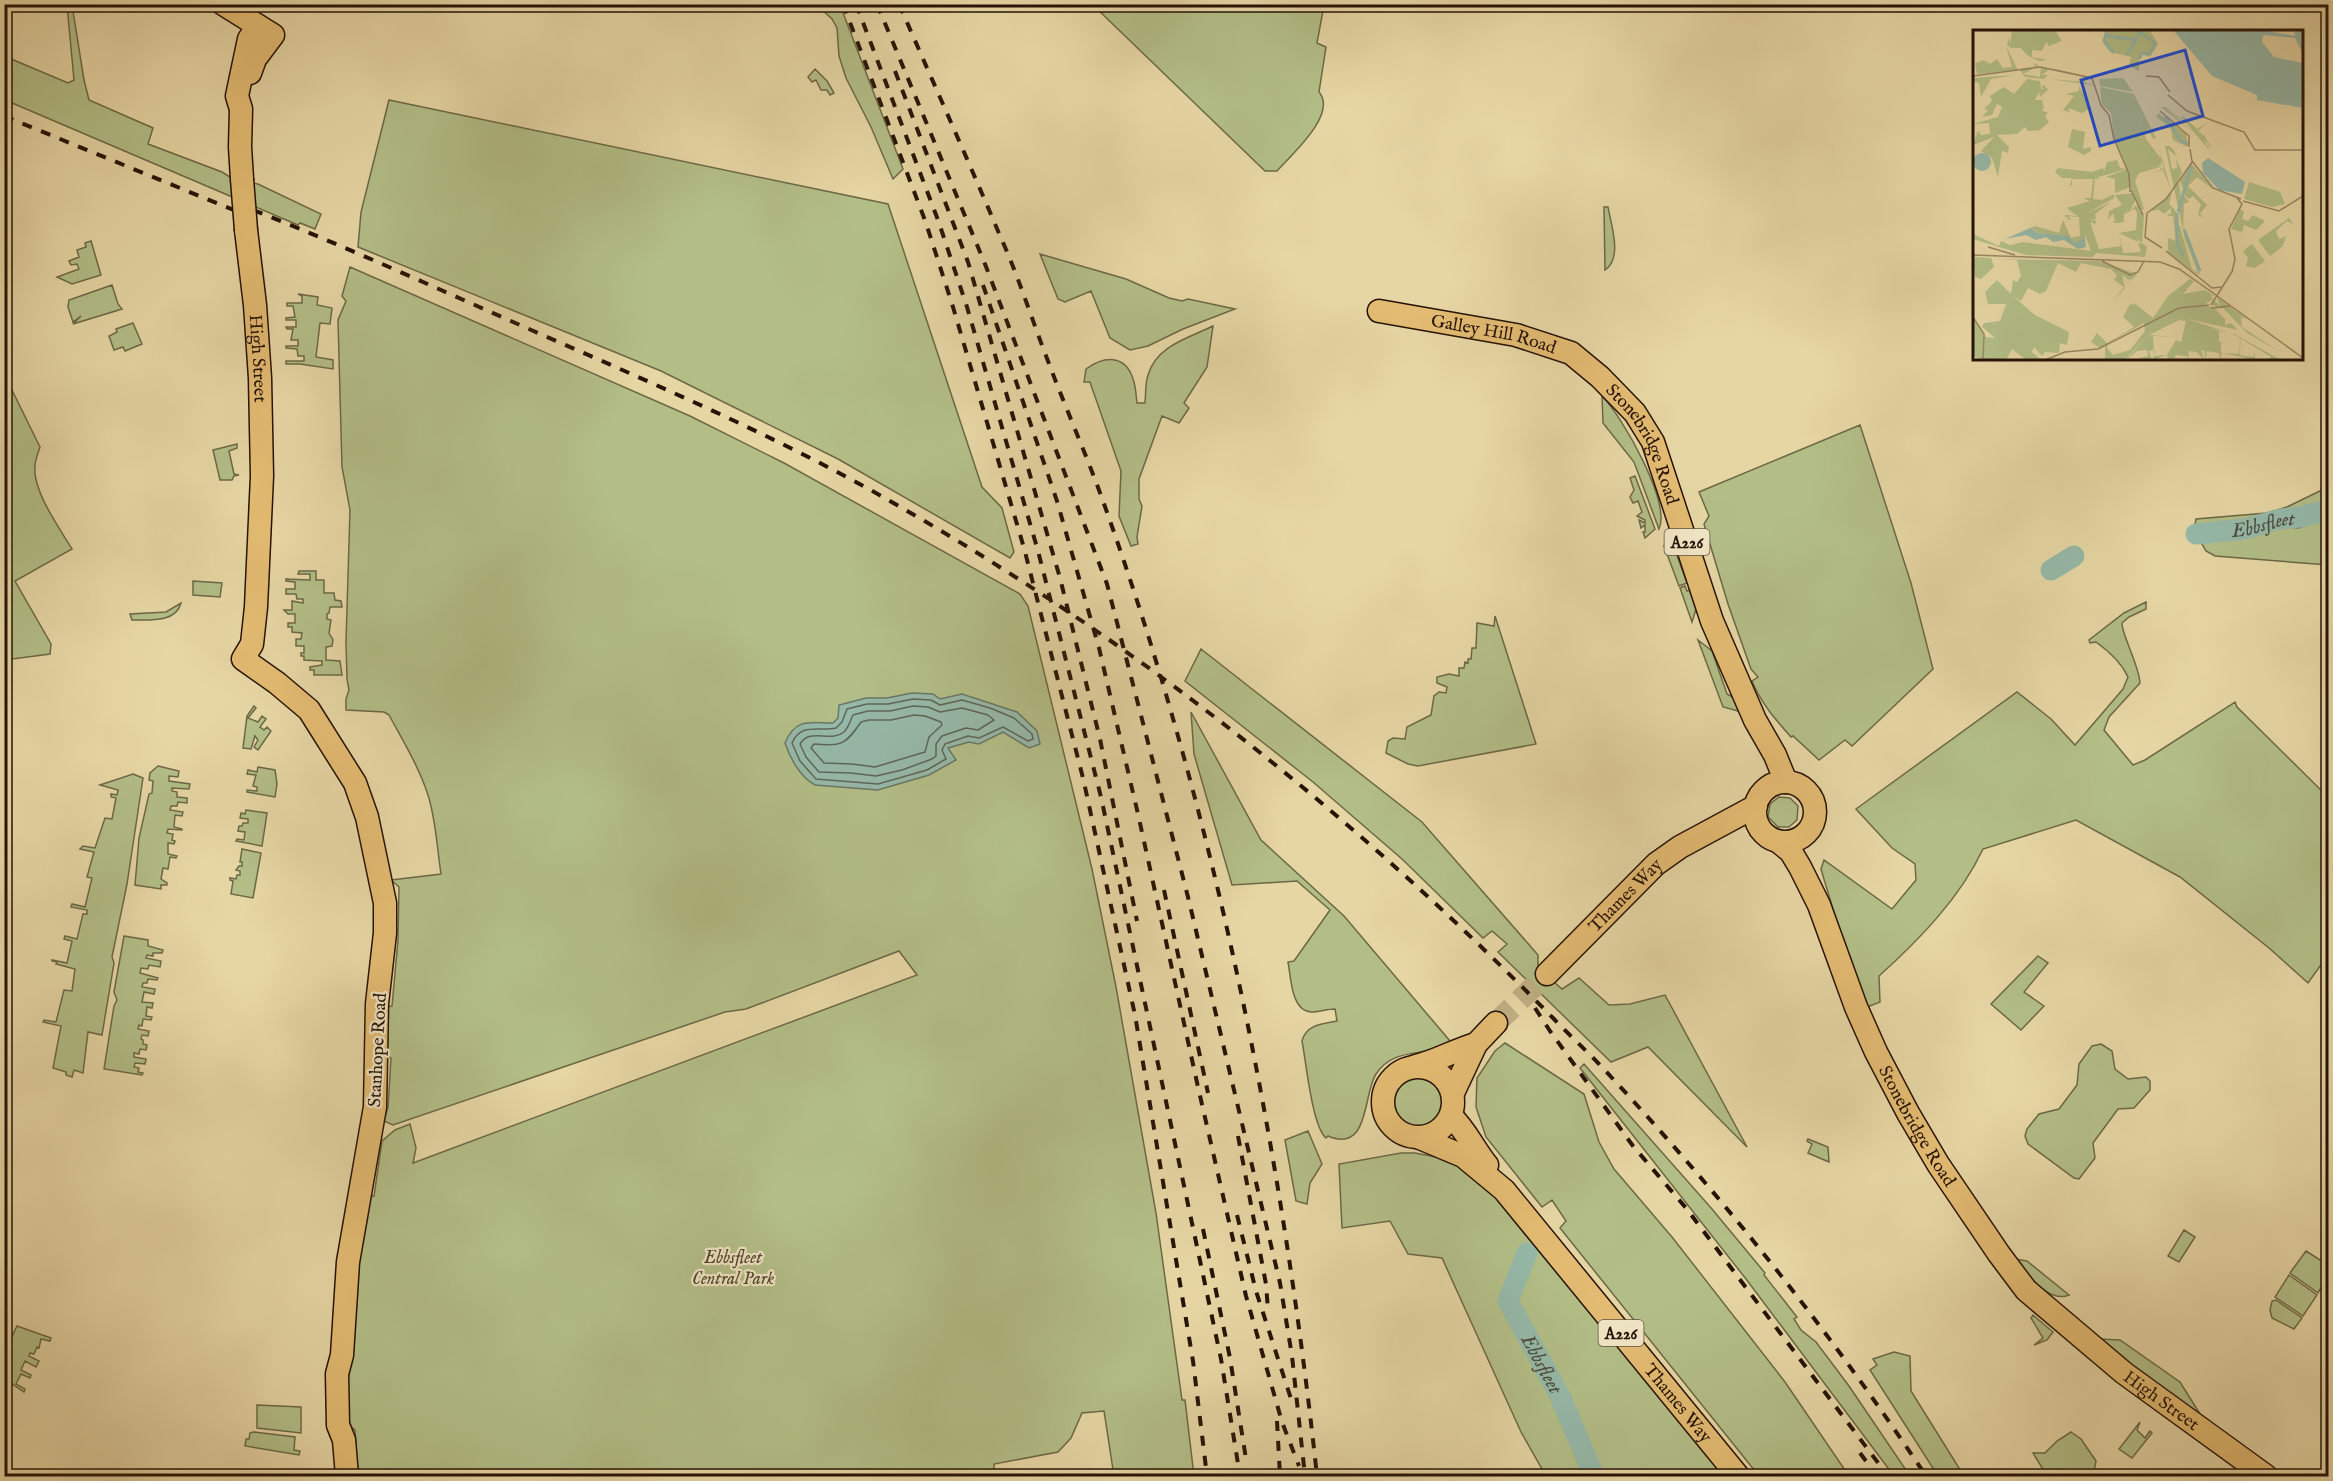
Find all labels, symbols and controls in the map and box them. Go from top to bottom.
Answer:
inset map [1973,30,2303,360]
street label: Galley Hill Road [1429,310,1559,360]
street label: High Street [243,314,270,403]
street label: Stonebridge Road [1600,380,1683,508]
water label: Ebbsfleet [2229,506,2297,544]
road number: A226 [1664,529,1710,555]
street label: Thames Way [1584,854,1668,938]
street label: Stanhope Road [364,992,393,1108]
street label: Stonebridge Road [1872,1062,1960,1192]
park label: Ebbsfleet Central Park [692,1247,774,1291]
road number: A226 [1598,1320,1644,1346]
water label: Ebbsfleet [1514,1329,1568,1400]
street label: Thames Way [1638,1360,1716,1448]
street label: High Street [2118,1366,2203,1437]

